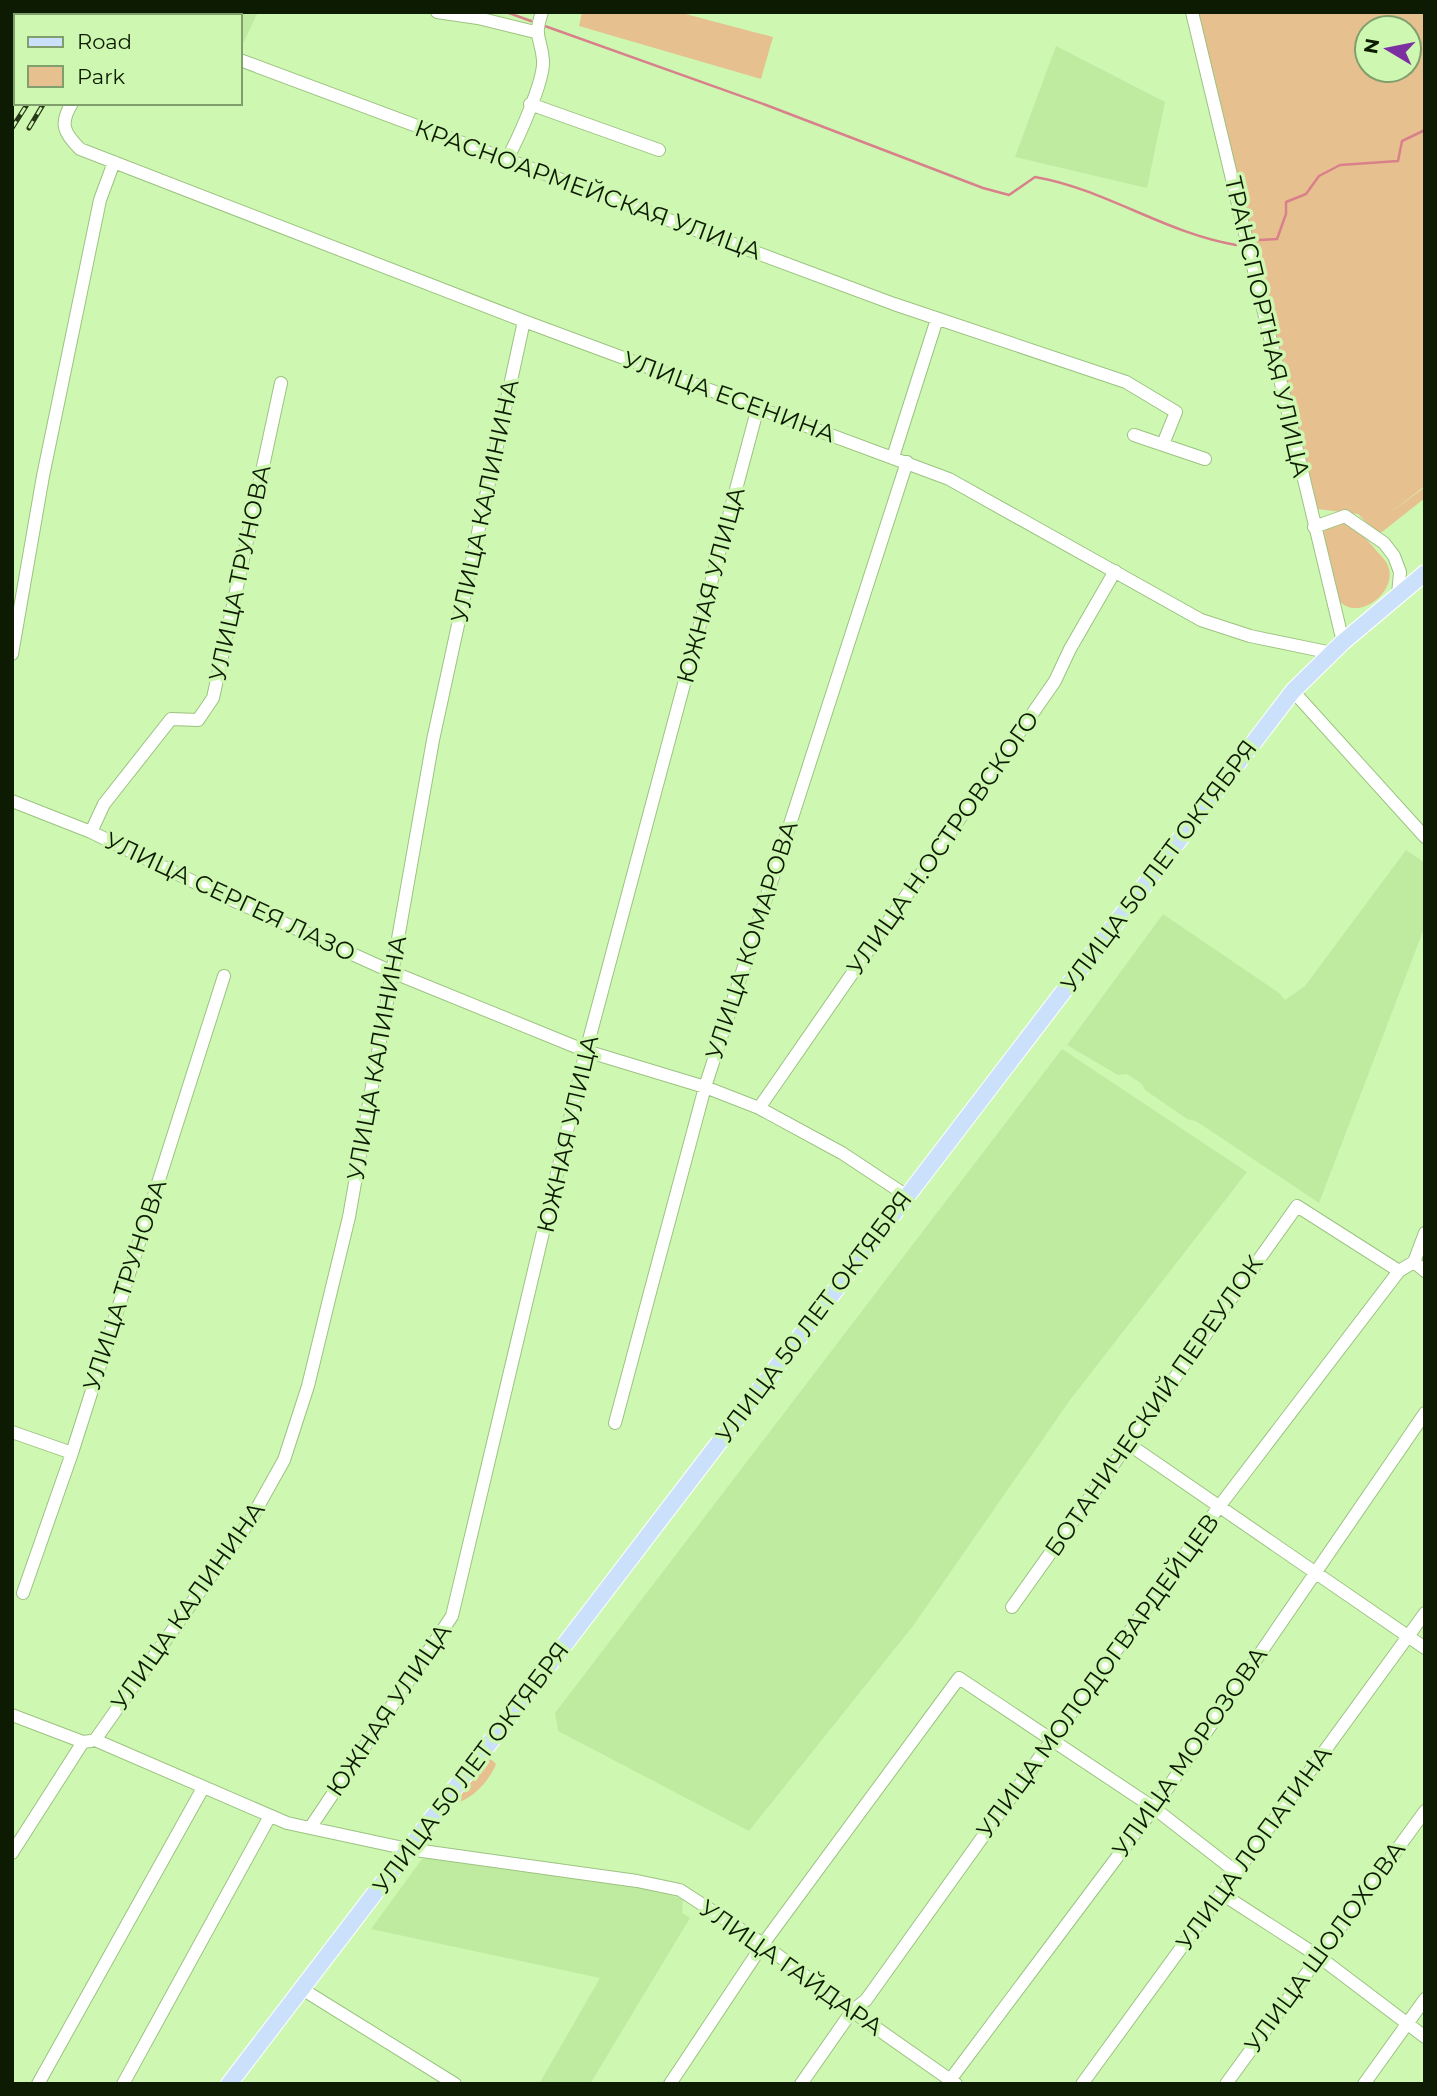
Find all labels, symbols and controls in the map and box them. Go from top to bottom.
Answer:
legend [14,14,242,105]
north arrow [1353,14,1423,84]
text: Road [77,29,132,54]
text: N [1359,37,1384,56]
text: Park [77,64,125,89]
street label: КРАСНОАРМЕЙСКАЯ УЛИЦА [411,113,766,266]
street label: ТРАНСПОРТНАЯ УЛИЦА [1219,174,1316,480]
street label: УЛИЦА ЕСЕНИНА [619,345,840,449]
street label: УЛИЦА КАЛИНИНА [445,376,525,625]
street label: УЛИЦА ТРУНОВА [202,462,277,684]
street label: ЮЖНАЯ УЛИЦА [670,483,751,686]
street label: УЛИЦА Н.ОСТРОВСКОГО [840,705,1045,980]
street label: УЛИЦА 50 ЛЕТ ОКТЯБРЯ [1054,734,1263,997]
street label: УЛИЦА КОМАРОВА [699,817,804,1063]
street label: УЛИЦА СЕРГЕЯ ЛАЗО [100,826,360,967]
street label: УЛИЦА КАЛИНИНА [341,933,412,1183]
street label: ЮЖНАЯ УЛИЦА [531,1032,604,1236]
street label: УЛИЦА ТРУНОВА [77,1175,172,1394]
street label: УЛИЦА 50 ЛЕТ ОКТЯБРЯ [709,1185,918,1448]
street label: БОТАНИЧЕСКИЙ ПЕРЕУЛОК [1038,1250,1269,1562]
street label: УЛИЦА КАЛИНИНА [105,1496,271,1716]
street label: УЛИЦА МОЛОДОГВАРДЕЙЦЕВ [970,1508,1225,1843]
street label: ЮЖНАЯ УЛИЦА [320,1618,457,1802]
street label: УЛИЦА 50 ЛЕТ ОКТЯБРЯ [366,1636,575,1899]
street label: УЛИЦА МОРОЗОВА [1106,1641,1273,1862]
street label: УЛИЦА ЛОПАТИНА [1170,1740,1338,1956]
street label: УЛИЦА ШОЛОХОВА [1238,1835,1411,2058]
street label: УЛИЦА ГАЙДАРА [694,1893,889,2042]

